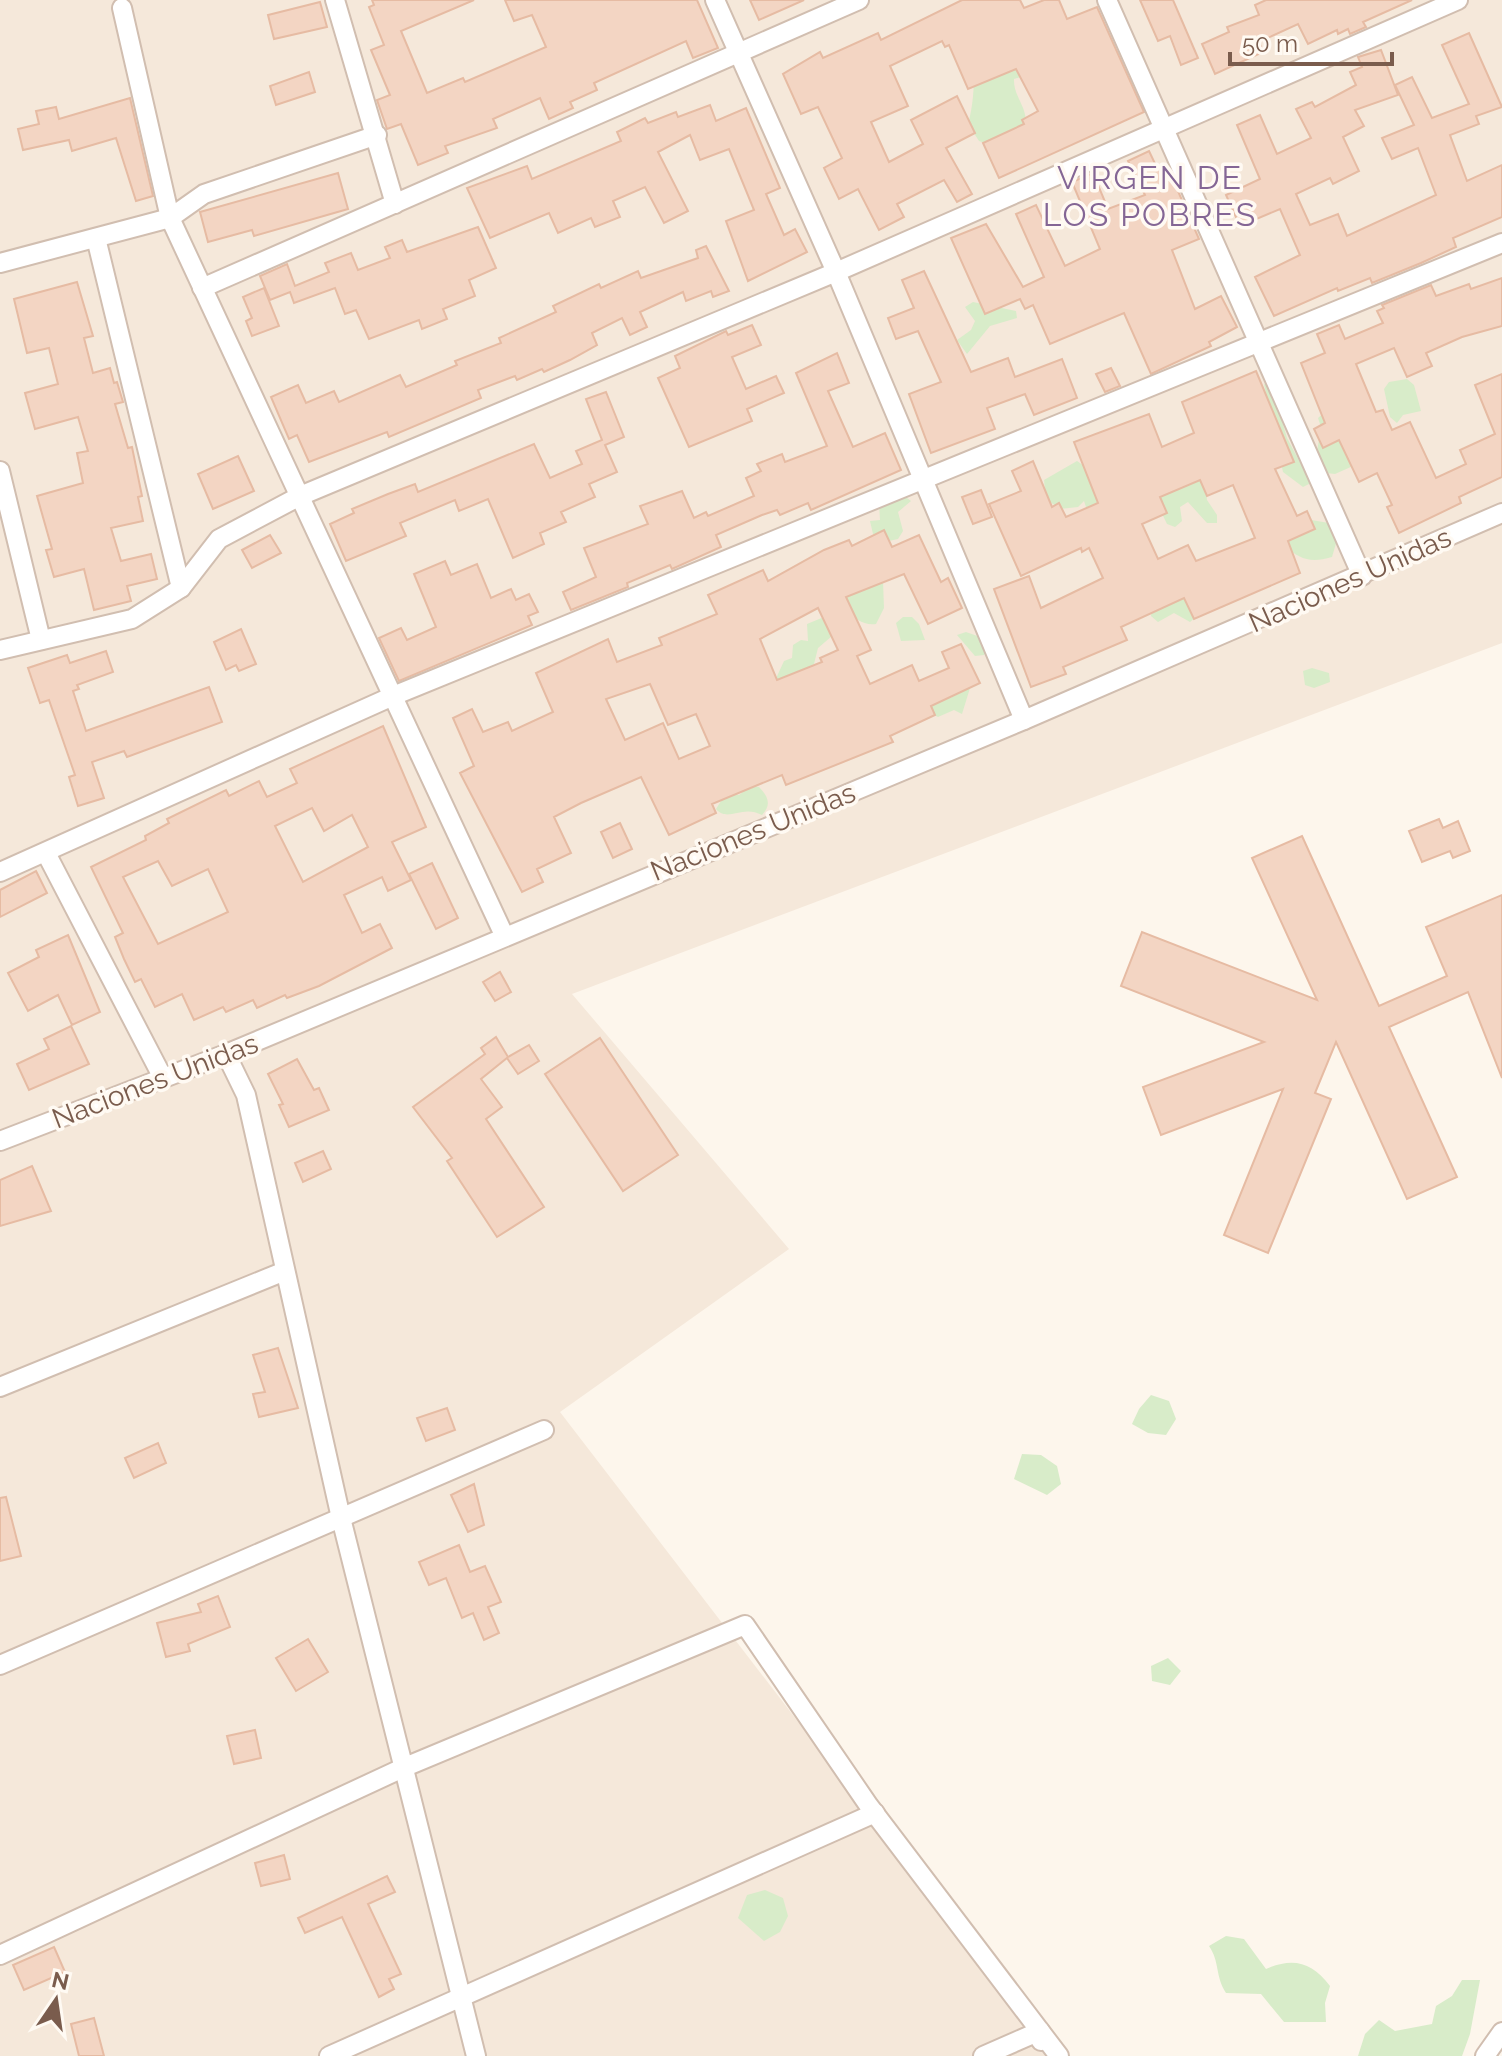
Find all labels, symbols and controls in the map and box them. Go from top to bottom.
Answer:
scale bar [1230,16,1392,66]
text: 50 m [1242,29,1298,58]
district label: VIRGEN DE LOS POBRES [1043,159,1257,233]
street label: Naciones Unidas [1244,521,1456,639]
street label: Naciones Unidas [646,776,860,888]
street label: Naciones Unidas [47,1027,263,1135]
north arrow [16,1960,96,2040]
text: N [49,1966,72,1995]

